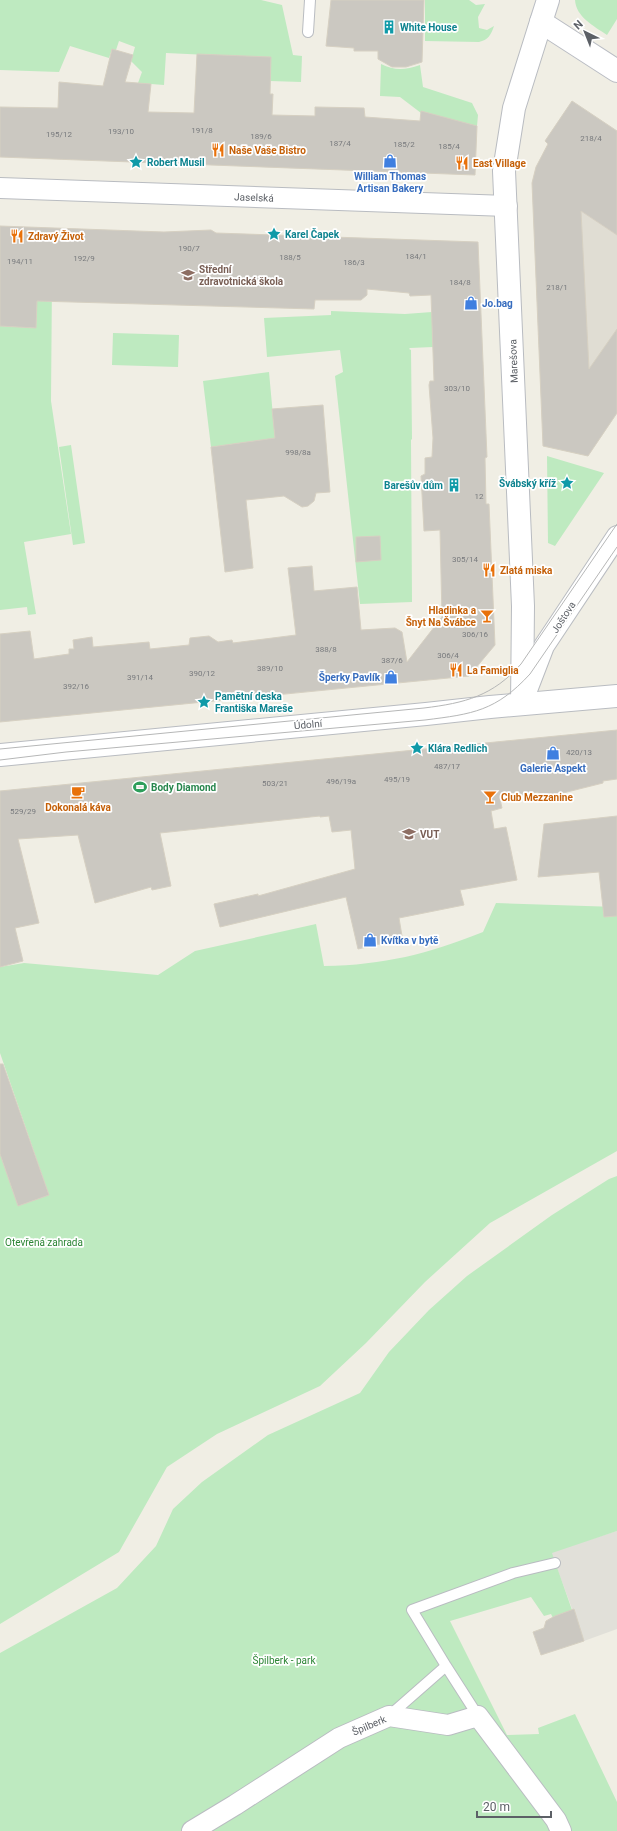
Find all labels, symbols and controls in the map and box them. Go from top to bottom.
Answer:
north arrow [565,12,605,52]
text: N [571,17,586,32]
building icon: White House [381,19,397,35]
place label: White House [400,22,458,33]
house number: 191/8 [191,126,213,135]
house number: 193/10 [108,127,134,136]
house number: 195/12 [46,130,72,139]
house number: 189/6 [250,132,272,141]
house number: 218/4 [580,134,602,143]
house number: 187/4 [329,139,351,148]
house number: 185/2 [393,140,415,149]
restaurant icon: Naše Vaše Bistro [210,142,226,158]
house number: 185/4 [438,142,460,151]
place label: Naše Vaše Bistro [229,145,306,156]
shop icon: William Thomas Artisan Bakery [382,153,398,169]
place icon: Robert Musil [128,154,144,170]
restaurant icon: East Village [454,155,470,171]
place label: Robert Musil [147,157,205,168]
place label: East Village [473,158,527,169]
place label: William Thomas Artisan Bakery [354,171,426,194]
street label: Jaselská [234,191,274,204]
place icon: Karel Čapek [266,226,282,242]
restaurant icon: Zdravý Život [9,228,25,244]
place label: Karel Čapek [285,228,340,240]
place label: Zdravý Život [28,230,84,242]
house number: 190/7 [178,244,200,253]
house number: 184/1 [405,252,427,261]
house number: 188/5 [279,253,301,262]
house number: 192/9 [73,254,95,263]
house number: 194/11 [7,257,33,266]
house number: 186/3 [343,258,365,267]
place label: Střední zdravotnická škola [199,264,284,287]
school or university icon: Střední zdravotnická škola [180,267,196,283]
house number: 184/8 [449,278,471,287]
house number: 218/1 [546,283,568,292]
shop icon: Jo.bag [463,295,479,311]
place label: Jo.bag [482,298,513,309]
street label: Marešova [507,339,520,383]
house number: 303/10 [444,384,470,393]
house number: 998/8a [285,448,311,457]
place icon: Švábský kříž [559,475,575,491]
building icon: Barešův dům [446,477,462,493]
place label: Švábský kříž [499,477,556,489]
place label: Barešův dům [384,480,443,491]
house number: 12 [475,492,484,501]
house number: 305/14 [452,555,478,564]
restaurant icon: Zlatá miska [481,562,497,578]
place label: Zlatá miska [500,565,553,576]
street label: Joštova [549,599,578,635]
place label: Hladinka a Šnyt Na Švábce [406,605,477,628]
bar icon: Hladinka a Šnyt Na Švábce [479,608,495,624]
house number: 306/16 [462,630,488,639]
house number: 388/8 [315,645,337,654]
house number: 306/4 [437,651,459,660]
house number: 387/6 [381,656,403,665]
restaurant icon: La Famiglia [448,662,464,678]
house number: 389/10 [257,664,283,673]
place label: La Famiglia [467,665,519,676]
house number: 390/12 [189,669,215,678]
shop icon: Šperky Pavlík [383,669,399,685]
place label: Šperky Pavlík [319,671,381,683]
house number: 391/14 [127,673,153,682]
house number: 392/16 [63,682,89,691]
place label: Pamětní deska Františka Mareše [215,691,293,714]
place icon: Pamětní deska Františka Mareše [196,694,212,710]
street label: Údolní [293,717,323,731]
place icon: Klára Redlich [409,740,425,756]
place label: Klára Redlich [428,743,488,754]
shop icon: Galerie Aspekt [545,745,561,761]
house number: 420/13 [566,748,592,757]
house number: 487/17 [434,762,460,771]
place label: Galerie Aspekt [520,763,587,774]
house number: 495/19 [384,775,410,784]
house number: 496/19a [326,777,356,786]
sports icon: Body Diamond [132,779,148,795]
house number: 503/21 [262,779,288,788]
place label: Body Diamond [151,782,217,793]
cafe icon: Dokonalá káva [70,784,86,800]
bar icon: Club Mezzanine [482,789,498,805]
place label: Club Mezzanine [501,792,573,803]
place label: Dokonalá káva [45,802,111,813]
house number: 529/29 [10,807,36,816]
school or university icon: VUT [401,826,417,842]
place label: VUT [420,829,439,840]
shop icon: Kvítka v bytě [362,932,378,948]
place label: Kvítka v bytě [381,935,439,946]
park label: Otevřená zahrada [5,1237,83,1248]
park label: Špilberk - park [252,1654,316,1666]
street label: Špilberk [350,1712,389,1738]
scale bar [477,1793,551,1819]
text: 20 m [483,1800,510,1814]

